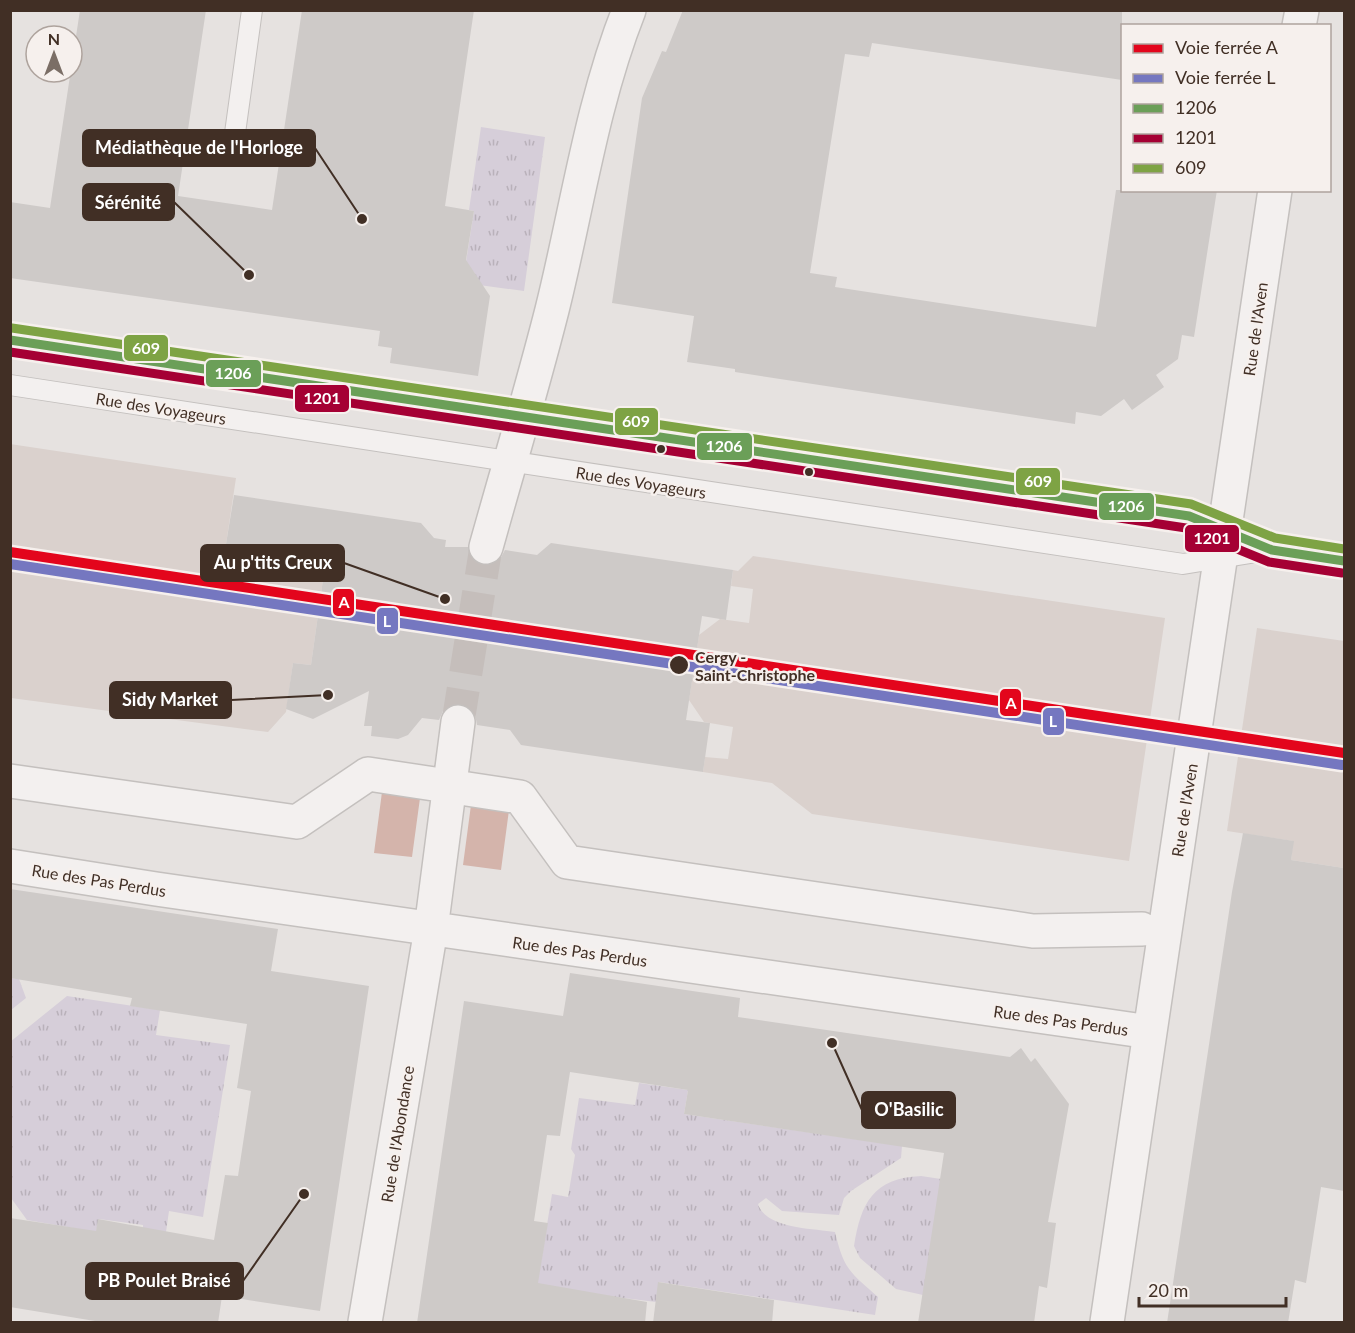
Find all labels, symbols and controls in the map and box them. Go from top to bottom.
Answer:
north arrow [24,24,84,84]
legend [1121,24,1331,192]
text: N [48,29,60,48]
text: Voie ferrée A [1175,36,1279,58]
text: Voie ferrée L [1175,66,1276,88]
text: 1206 [1175,96,1217,118]
text: 1201 [1175,126,1217,148]
callout: Médiathèque de l'Horloge [83,130,315,166]
text: Médiathèque de l'Horloge [95,136,303,158]
text: 609 [1175,156,1206,178]
callout: Sérénité [83,184,174,220]
text: Sérénité [95,191,162,213]
street label: Rue de l'Aven [1239,281,1271,377]
line badge: 609 [123,334,169,362]
text: 609 [132,338,160,357]
line badge: 1206 [205,359,262,388]
text: 1206 [214,363,252,382]
line badge: 1201 [294,384,350,413]
street label: Rue des Voyageurs [94,388,228,428]
text: 1201 [303,388,341,407]
line badge: 609 [614,407,659,436]
text: 609 [622,411,650,430]
line badge: 1206 [696,432,753,461]
text: 1206 [705,436,743,455]
unlabelled marker [655,443,667,455]
street label: Rue des Voyageurs [574,462,708,502]
unlabelled marker [803,466,815,478]
line badge: 609 [1015,467,1061,496]
text: 609 [1024,471,1052,490]
line badge: 1206 [1098,492,1155,521]
text: 1206 [1107,496,1145,515]
line badge: 1201 [1184,524,1240,553]
text: 1201 [1193,528,1231,547]
callout: Au p'tits Creux [201,545,344,581]
text: Au p'tits Creux [213,551,333,573]
line badge: A [332,588,355,617]
text: A [337,592,350,611]
line badge: L [376,607,399,635]
text: L [383,611,392,630]
place label: Cergy - Saint-Christophe [695,647,816,684]
marker: Cergy - Saint-Christophe [668,654,690,676]
callout: Sidy Market [110,682,231,718]
text: Sidy Market [122,688,218,710]
line badge: A [999,688,1022,717]
text: A [1004,693,1017,712]
line badge: L [1042,707,1065,736]
text: L [1049,711,1058,730]
street label: Rue de l'Aven [1167,762,1201,858]
street label: Rue des Pas Perdus [30,860,168,900]
street label: Rue des Pas Perdus [511,932,649,970]
street label: Rue des Pas Perdus [992,1001,1130,1039]
street label: Rue de l'Abondance [377,1064,417,1204]
callout: O'Basilic [862,1092,955,1128]
text: O'Basilic [874,1098,944,1120]
callout: PB Poulet Braisé [86,1263,243,1299]
text: PB Poulet Braisé [97,1269,231,1291]
scale bar [1139,1270,1286,1308]
text: 20 m [1148,1279,1188,1301]

